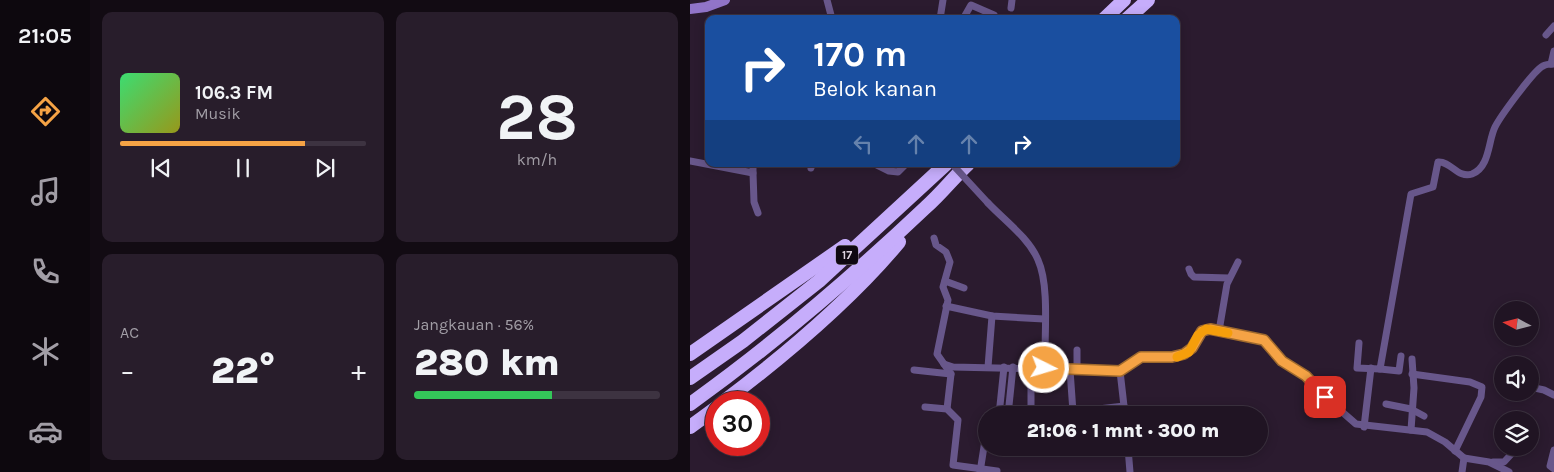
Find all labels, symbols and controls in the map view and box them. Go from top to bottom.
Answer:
text: 21:05 [18,23,72,49]
text: 170 m [813,34,907,75]
icon: right [730,35,795,100]
text: Belok kanan [813,76,937,102]
text: 28 [496,79,578,155]
text: 106.3 FM [195,82,273,104]
icon: directions [28,94,63,129]
text: Musik [195,104,240,123]
icon: left [849,130,877,158]
icon: ahead [902,130,930,158]
icon: ahead [955,130,983,158]
icon: right [1008,130,1036,158]
text: km/h [517,150,557,169]
icon: previous [147,154,175,182]
icon: pause [229,154,257,182]
icon: next [311,154,339,182]
icon: music [28,174,63,209]
road number: 17 [836,246,858,264]
icon: phone [28,254,63,289]
north arrow [1494,301,1539,346]
map controls [1494,301,1539,456]
text: Jangkauan · 56% [414,315,534,334]
text: AC [120,323,139,342]
icon: climate [28,334,63,369]
text: 280 km [414,340,560,385]
position arrow [1017,341,1069,393]
text: 22° [211,348,275,393]
text: − [120,354,135,387]
text: + [351,354,366,387]
button: sound [1494,356,1539,401]
pin [1304,376,1346,418]
icon: arrive [1311,383,1339,411]
speed limit sign: 30 [705,391,770,456]
button: layers [1494,411,1539,456]
icon: car [28,414,63,449]
text: 21:06 · 1 mnt · 300 m [1027,420,1219,442]

